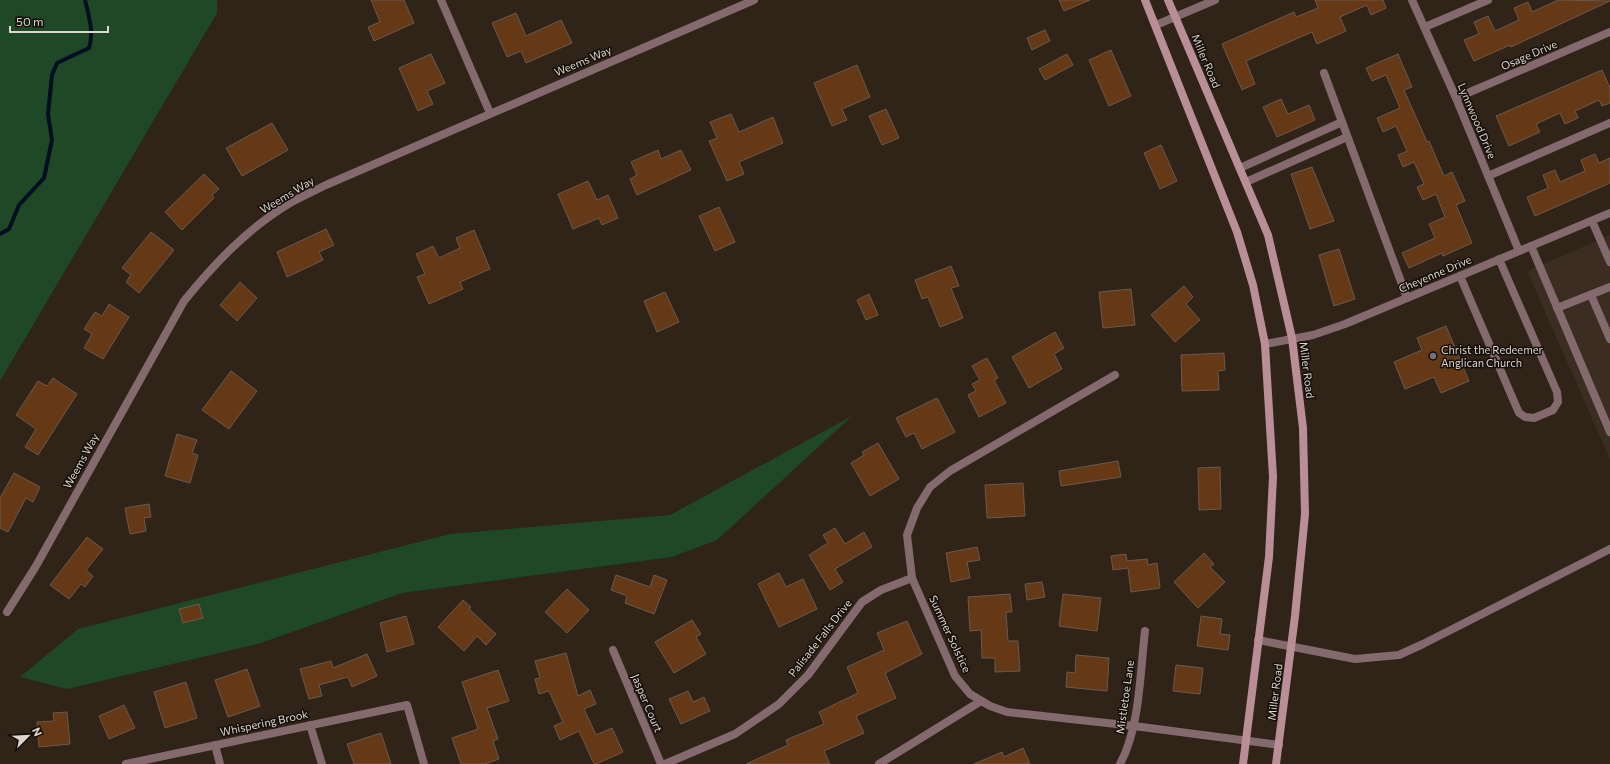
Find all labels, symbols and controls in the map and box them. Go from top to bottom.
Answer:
scale bar [10,8,108,34]
text: 50 m [16,14,44,28]
street label: Miller Road [1189,32,1224,90]
street label: Osage Drive [1499,37,1559,72]
street label: Weems Way [552,43,614,78]
street label: Lynnwood Drive [1456,81,1499,161]
street label: Weems Way [257,173,316,216]
street label: Cheyenne Drive [1396,252,1473,295]
street label: Miller Road [1298,341,1317,399]
place label: Christ the Redeemer Anglican Church [1441,343,1544,369]
marker: Christ the Redeemer Anglican Church [1428,351,1438,361]
street label: Weems Way [60,431,101,490]
street label: Summer Solstice [927,593,974,675]
street label: Palisade Falls Drive [785,596,854,679]
street label: Mistletoe Lane [1113,659,1136,735]
street label: Miller Road [1265,663,1284,721]
street label: Jasper Court [628,672,666,735]
street label: Whispering Brook [219,707,309,738]
north arrow [8,716,48,756]
text: N [30,725,45,738]

